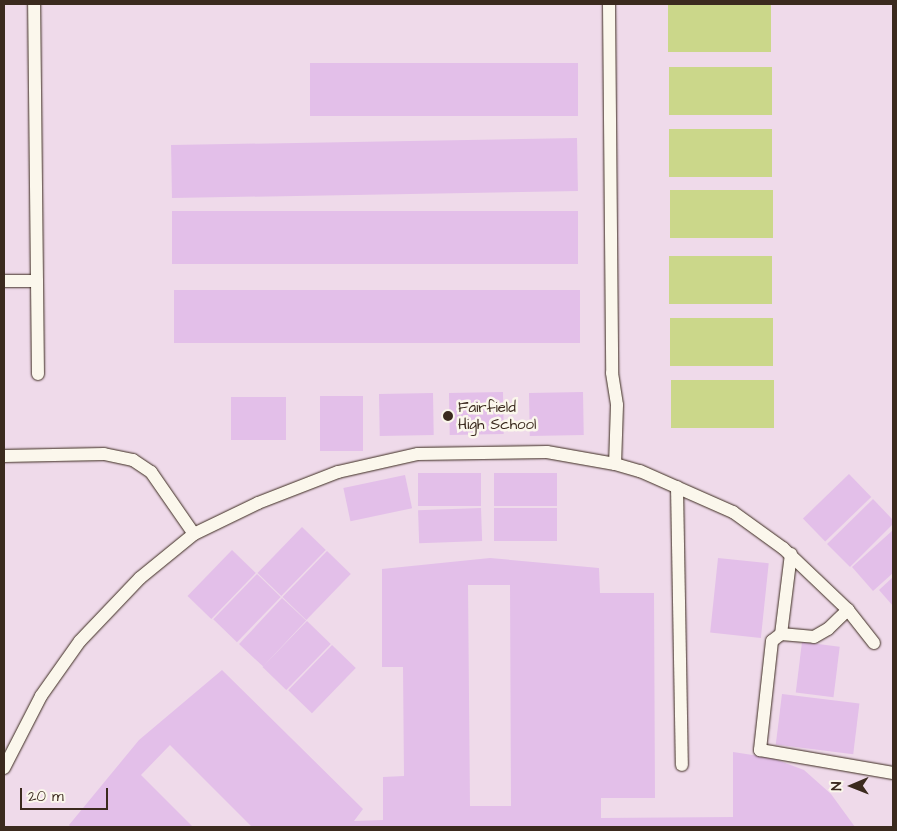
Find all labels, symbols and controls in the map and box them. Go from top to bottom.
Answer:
place label: Fairfield High School [458,398,536,433]
marker: Fairfield High School [442,410,454,422]
north arrow [827,761,877,811]
scale bar [22,778,110,810]
text: N [827,782,847,791]
text: 20 m [28,786,64,807]

